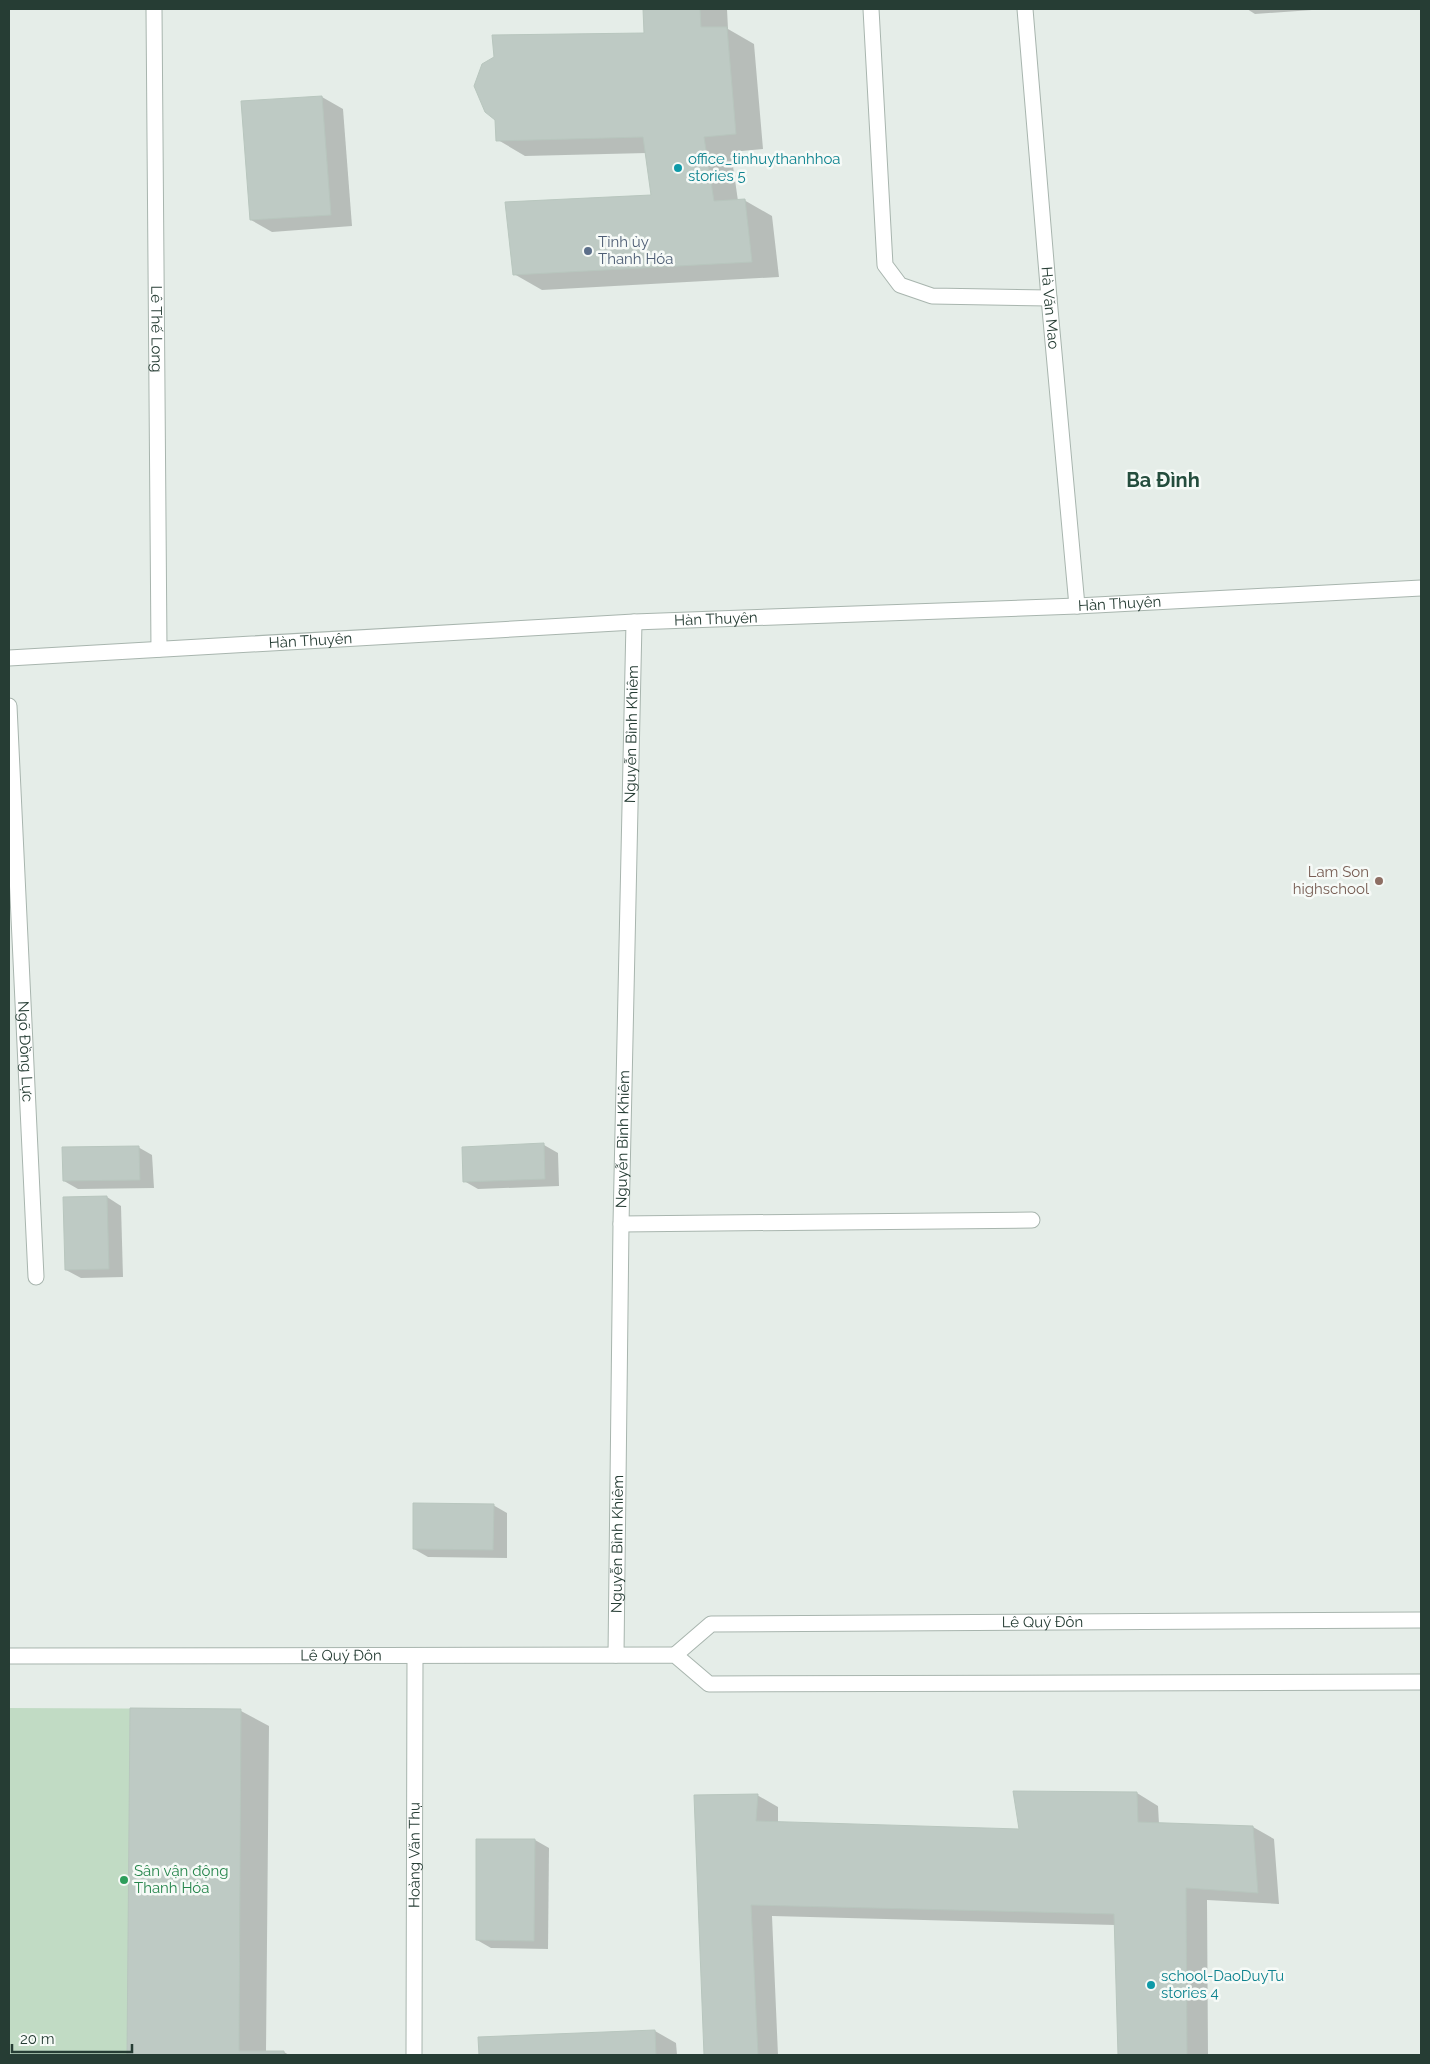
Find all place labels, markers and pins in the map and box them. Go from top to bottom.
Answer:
place label: office_tinhuythanhhoa stories 5 [688,150,841,185]
marker: office_tinhuythanhhoa stories 5 [672,162,684,174]
place label: Tỉnh ủy Thanh Hóa [598,233,673,268]
marker: Tỉnh ủy Thanh Hóa [582,245,594,257]
place label: Lam Son highschool [1293,863,1370,898]
marker: Lam Son highschool [1373,875,1385,887]
place label: Sân vận động Thanh Hóa [134,1862,228,1897]
marker: Sân vận động Thanh Hóa [118,1874,130,1886]
place label: school-DaoDuyTu stories 4 [1161,1967,1284,2002]
marker: school-DaoDuyTu stories 4 [1145,1979,1157,1991]

